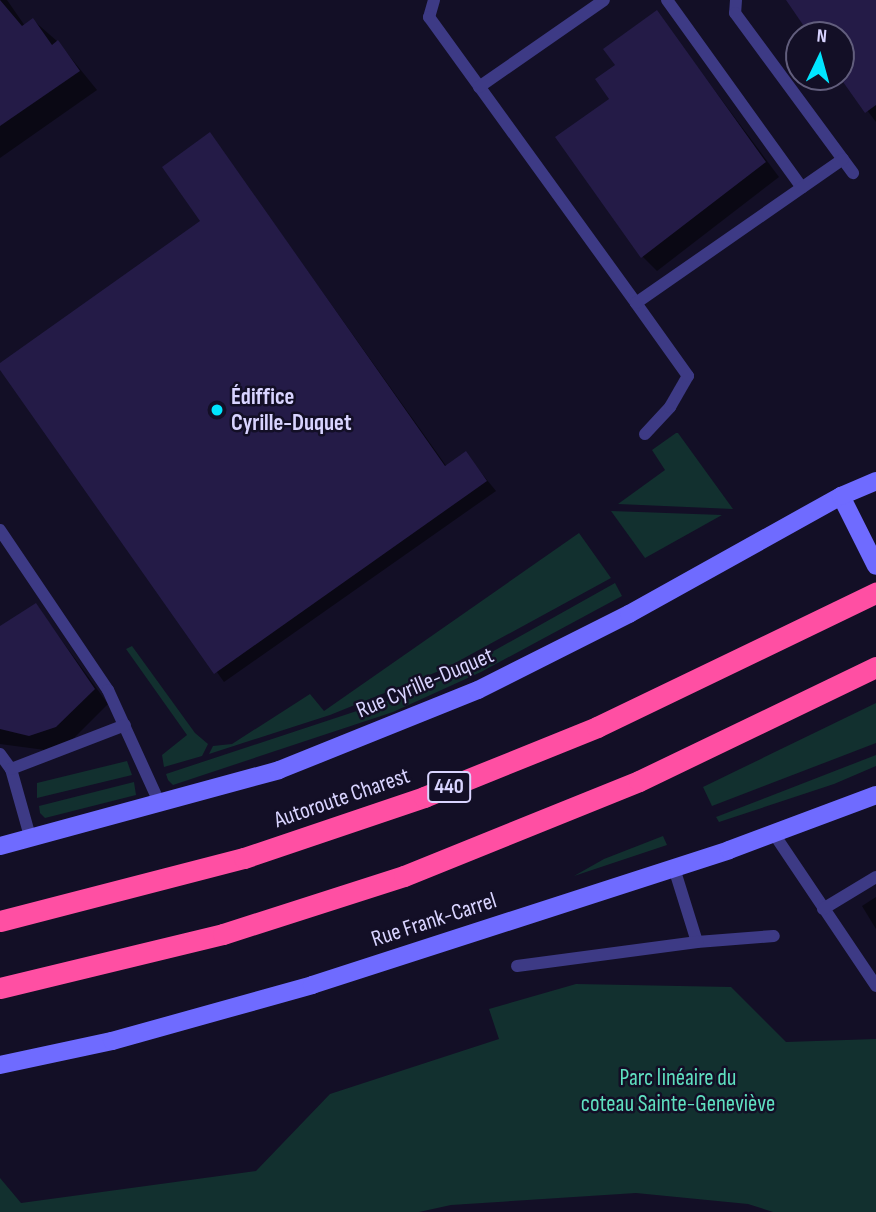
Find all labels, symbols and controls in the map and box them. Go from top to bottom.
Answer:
north arrow [785,21,855,91]
text: N [816,25,828,48]
place label: Édiffice Cyrille-Duquet [231,383,351,437]
marker: Édiffice Cyrille-Duquet [209,402,225,418]
street label: Rue Cyrille-Duquet [352,642,498,724]
street label: Autoroute Charest [271,762,413,834]
road number: 440 [426,770,472,804]
street label: Rue Frank-Carrel [368,887,500,953]
park label: Parc linéaire du coteau Sainte-Geneviève [581,1064,775,1118]

